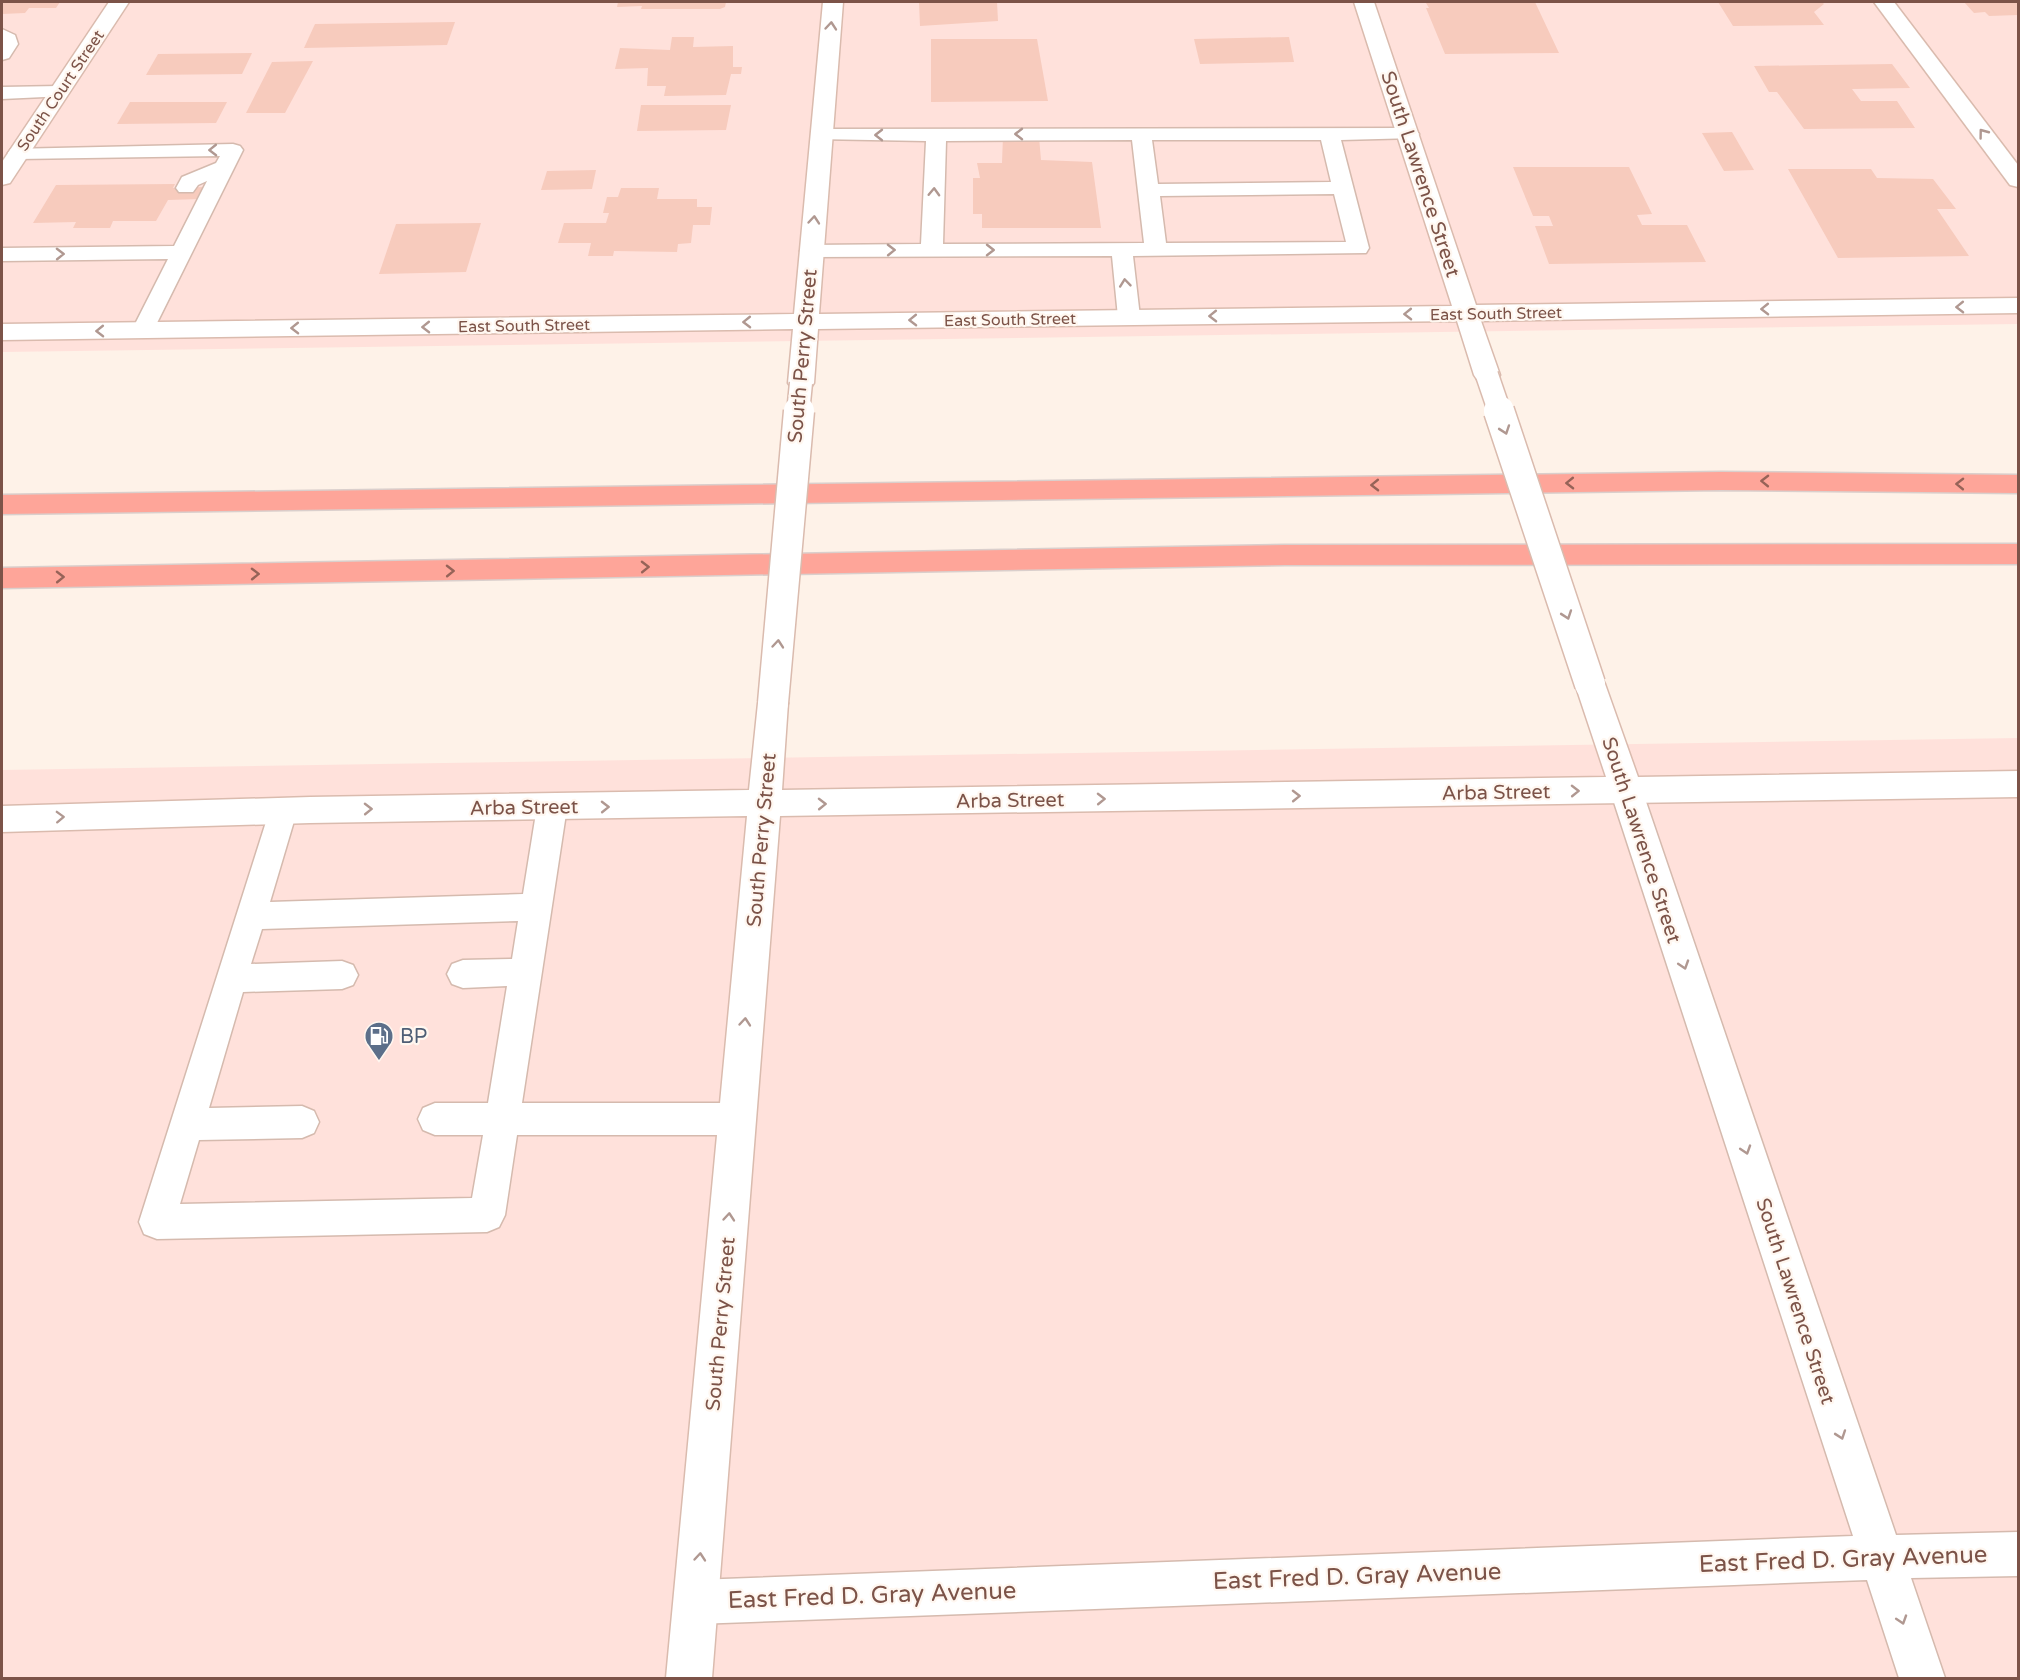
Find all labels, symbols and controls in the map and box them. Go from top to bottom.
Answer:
one-way arrow [824,22,837,31]
street label: South Court Street [13,26,109,155]
street label: South Lawrence Street [1375,68,1465,281]
one-way arrow [1015,128,1024,141]
one-way arrow [875,129,884,141]
one-way arrow [1980,129,1991,140]
one-way arrow [208,144,217,156]
one-way arrow [928,188,941,197]
one-way arrow [807,216,820,225]
one-way arrow [886,244,895,256]
one-way arrow [986,244,995,256]
one-way arrow [55,248,64,260]
street label: South Perry Street [783,268,823,444]
one-way arrow [1119,279,1132,288]
one-way arrow [1956,301,1965,313]
street label: East South Street [1430,303,1562,325]
one-way arrow [1761,303,1770,315]
one-way arrow [1404,307,1413,320]
street label: East South Street [944,309,1076,331]
one-way arrow [1209,310,1218,322]
one-way arrow [909,314,918,326]
street label: East South Street [458,315,590,337]
one-way arrow [742,316,751,328]
one-way arrow [421,321,430,333]
one-way arrow [290,322,299,335]
one-way arrow [95,325,104,337]
one-way arrow [1498,424,1510,435]
one-way arrow [1761,475,1770,488]
one-way arrow [1566,477,1575,489]
one-way arrow [1956,478,1965,490]
one-way arrow [1371,479,1380,491]
one-way arrow [640,561,649,574]
one-way arrow [445,564,454,577]
one-way arrow [250,568,259,580]
one-way arrow [55,571,64,583]
one-way arrow [1560,609,1572,620]
one-way arrow [771,640,784,649]
street label: South Lawrence Street [1596,734,1686,947]
street label: South Perry Street [742,752,782,928]
street label: Arba Street [1441,780,1551,806]
one-way arrow [1571,785,1580,797]
street label: Arba Street [955,788,1065,814]
one-way arrow [1292,789,1301,802]
one-way arrow [1097,793,1106,805]
street label: Arba Street [469,795,579,821]
one-way arrow [818,797,827,810]
one-way arrow [601,800,610,813]
one-way arrow [364,803,373,815]
one-way arrow [55,811,64,823]
one-way arrow [1677,959,1690,970]
one-way arrow [738,1018,751,1027]
fuel station icon: BP [363,1020,395,1062]
place label: BP [400,1025,427,1049]
one-way arrow [1739,1144,1751,1155]
street label: South Lawrence Street [1750,1195,1840,1408]
one-way arrow [722,1212,735,1221]
street label: South Perry Street [701,1236,741,1412]
one-way arrow [1834,1429,1846,1440]
street label: East Fred D. Gray Avenue [1698,1540,1988,1579]
one-way arrow [693,1553,706,1562]
street label: East Fred D. Gray Avenue [1212,1557,1502,1596]
street label: East Fred D. Gray Avenue [727,1576,1017,1615]
one-way arrow [1895,1614,1908,1625]

